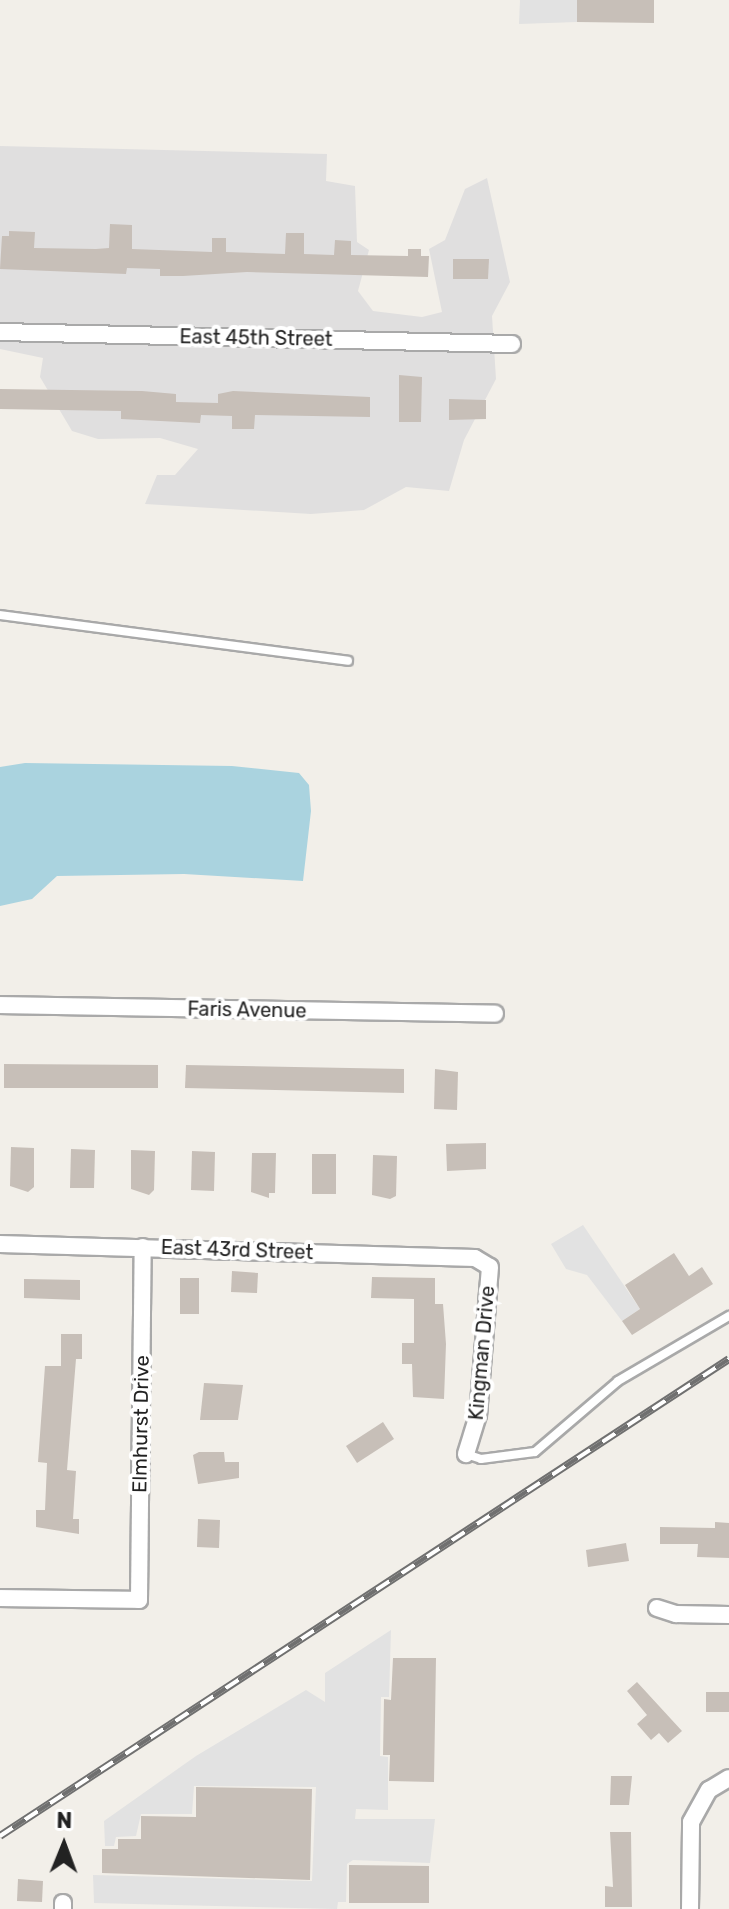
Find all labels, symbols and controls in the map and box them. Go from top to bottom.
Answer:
street label: East 45th Street [179,325,333,351]
street label: Faris Avenue [187,997,307,1023]
street label: East 43rd Street [160,1235,314,1265]
street label: Kingman Drive [464,1285,500,1421]
street label: Elmhurst Drive [128,1355,154,1493]
north arrow [24,1805,104,1885]
text: N [56,1807,73,1834]

